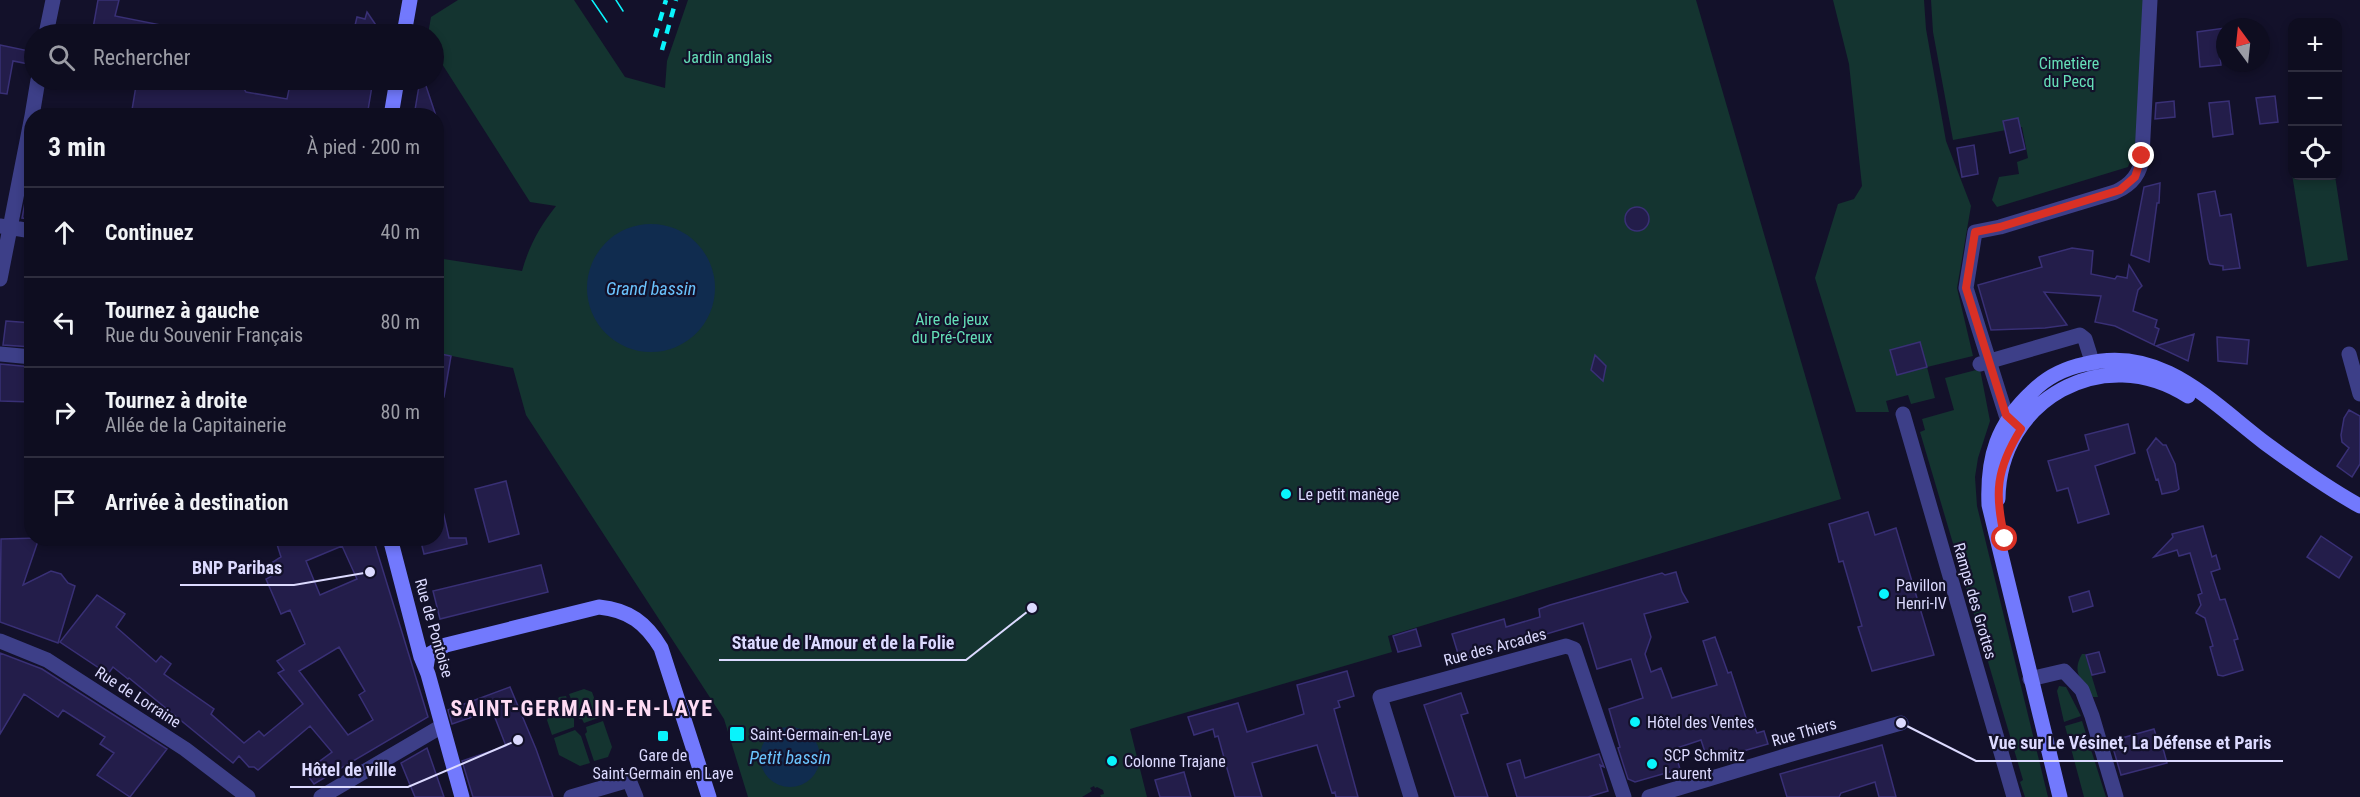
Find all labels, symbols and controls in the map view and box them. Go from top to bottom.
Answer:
north arrow [2216,18,2270,72]
map controls [2288,18,2342,180]
button: + [2288,18,2342,72]
search box [24,24,444,90]
icon: search [45,41,78,74]
text: Rechercher [93,45,190,70]
park label: Jardin anglais [684,48,772,67]
park label: Cimetière du Pecq [2039,54,2099,91]
button: − [2288,72,2342,126]
button: locate [2288,126,2342,180]
text: 3 min [48,132,106,162]
text: À pied · 200 m [307,135,420,159]
route end [2128,142,2154,168]
icon: ahead [48,216,81,249]
text: Continuez [105,220,194,245]
text: 40 m [381,220,420,244]
water label: Grand bassin [606,278,696,299]
text: Tournez à gauche [105,298,259,323]
icon: left [48,306,81,339]
text: 80 m [381,310,420,334]
park label: Aire de jeux du Pré-Creux [912,310,992,347]
text: Rue du Souvenir Français [105,323,303,347]
text: Tournez à droite [105,388,247,413]
icon: right [48,396,81,429]
text: 80 m [381,400,420,424]
text: Allée de la Capitainerie [105,413,286,437]
place label: Le petit manège [1298,485,1399,504]
icon: arrive [48,486,81,519]
marker: Le petit manège [1279,487,1293,501]
text: Arrivée à destination [105,490,289,515]
route start [1991,525,2017,551]
street label: Rampe des Grottes [1949,541,2001,661]
callout: BNP Paribas [180,549,294,585]
text: BNP Paribas [192,557,282,578]
street label: Rue de Pontoise [411,576,457,680]
place label: Pavillon Henri-IV [1896,576,1947,613]
marker: Pavillon Henri-IV [1877,587,1891,601]
callout: Statue de l'Amour et de la Folie [719,624,966,660]
street label: Rue des Arcades [1442,624,1548,670]
text: Statue de l'Amour et de la Folie [732,632,955,653]
street label: Rue de Lorraine [92,662,184,732]
district label: SAINT-GERMAIN-EN-LAYE [451,696,714,721]
place label: Hôtel des Ventes [1647,713,1754,732]
street label: Rue Thiers [1769,714,1839,750]
marker: Hôtel des Ventes [1628,715,1642,729]
marker: Saint-Germain-en-Laye [728,725,746,743]
place label: Saint-Germain-en-Laye [750,725,891,744]
callout: Vue sur Le Vésinet, La Défense et Paris [1976,725,2283,761]
marker: Gare de Saint-Germain en Laye [656,729,670,743]
text: Vue sur Le Vésinet, La Défense et Paris [1989,732,2271,753]
place label: Gare de Saint-Germain en Laye [593,746,733,783]
place label: SCP Schmitz Laurent [1664,746,1745,783]
water label: Petit bassin [749,747,831,768]
callout: Hôtel de ville [290,751,408,787]
place label: Colonne Trajane [1124,752,1226,771]
marker: Colonne Trajane [1105,754,1119,768]
marker: SCP Schmitz Laurent [1645,757,1659,771]
text: Hôtel de ville [302,759,397,780]

